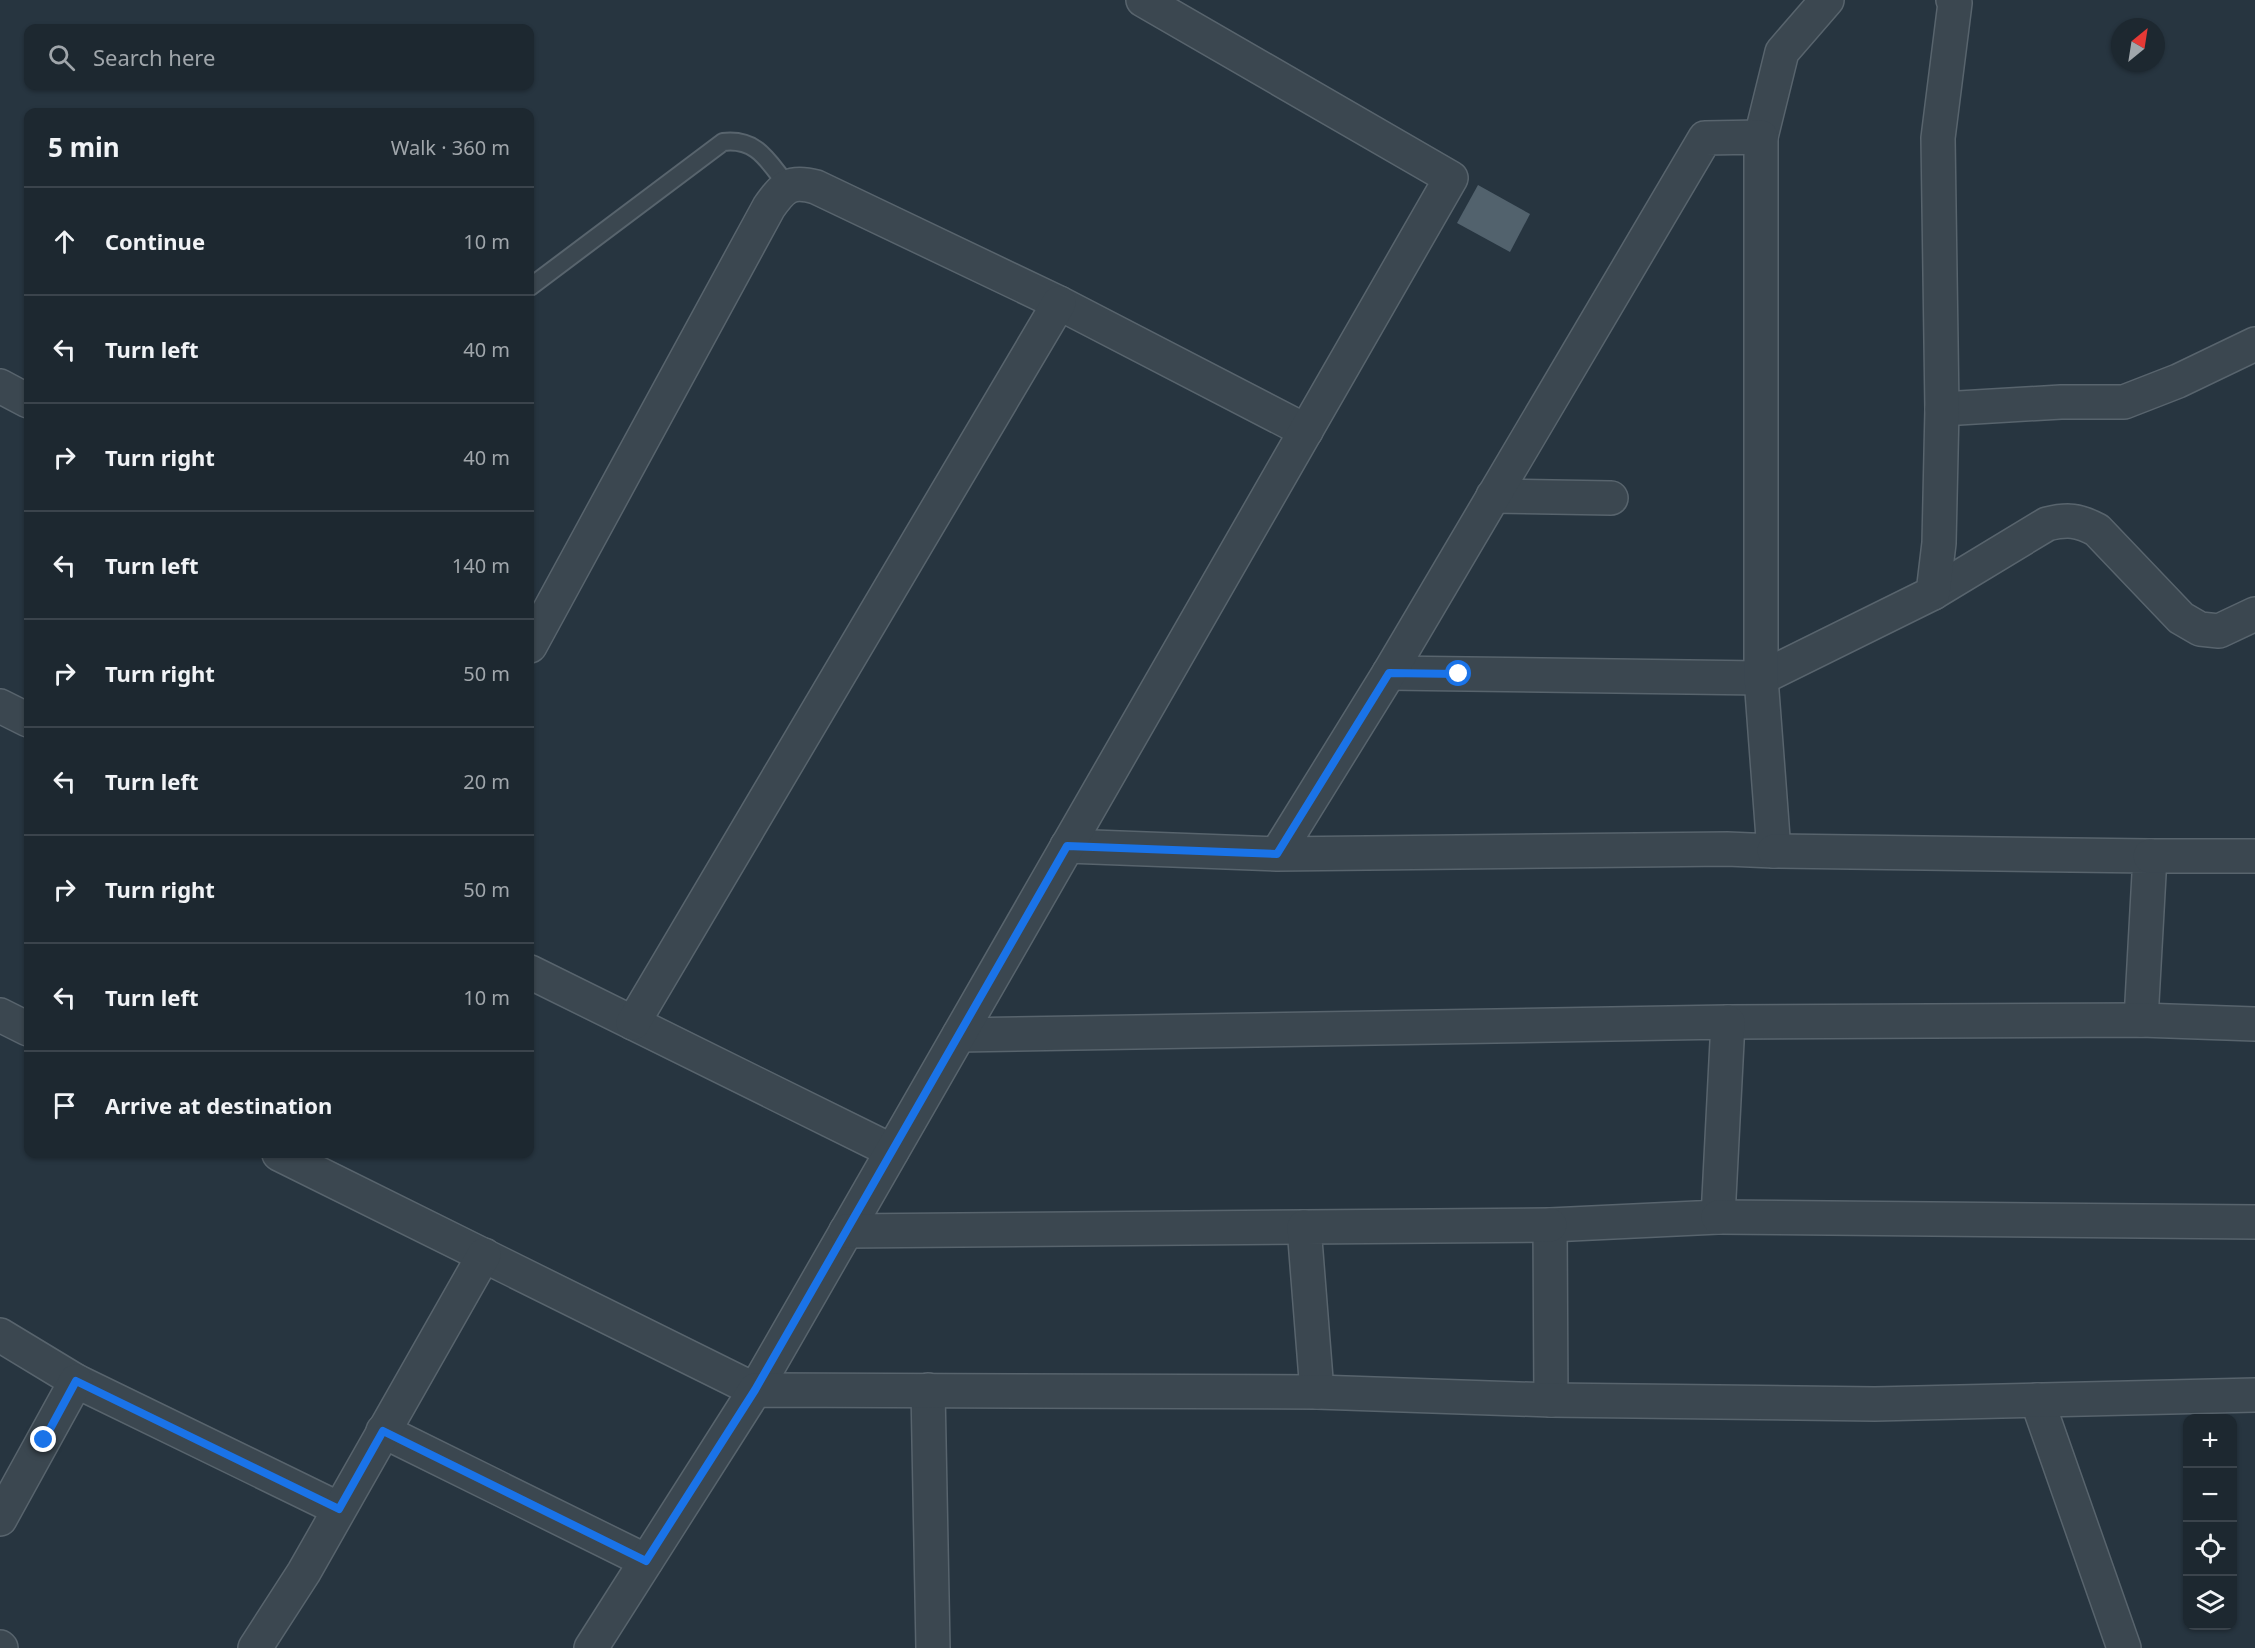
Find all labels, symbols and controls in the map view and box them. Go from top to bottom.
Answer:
north arrow [2111,18,2165,72]
search box [24,24,534,90]
icon: search [45,41,78,74]
text: Search here [93,42,215,72]
text: 5 min [48,129,120,165]
text: Walk · 360 m [391,134,510,161]
icon: ahead [48,225,81,258]
text: Continue [105,226,205,256]
text: 10 m [463,228,510,255]
icon: left [48,333,81,366]
text: Turn left [105,334,199,364]
text: 40 m [463,336,510,363]
icon: right [48,441,81,474]
text: Turn right [105,442,215,472]
text: 40 m [463,444,510,471]
icon: left [48,549,81,582]
text: Turn left [105,550,199,580]
text: 140 m [452,552,510,579]
icon: right [48,657,81,690]
text: Turn right [105,658,215,688]
text: 50 m [463,660,510,687]
route start [1445,660,1471,686]
icon: left [48,765,81,798]
text: Turn left [105,766,199,796]
text: 20 m [463,768,510,795]
icon: right [48,873,81,906]
text: Turn right [105,874,215,904]
text: 50 m [463,876,510,903]
icon: left [48,981,81,1014]
text: Turn left [105,982,199,1012]
text: 10 m [463,984,510,1011]
icon: arrive [48,1089,81,1122]
text: Arrive at destination [105,1090,332,1120]
map controls [2183,1414,2237,1630]
button: + [2183,1414,2237,1468]
route end [30,1426,56,1452]
button: − [2183,1468,2237,1522]
button: locate [2183,1522,2237,1576]
button: layers [2183,1576,2237,1630]

